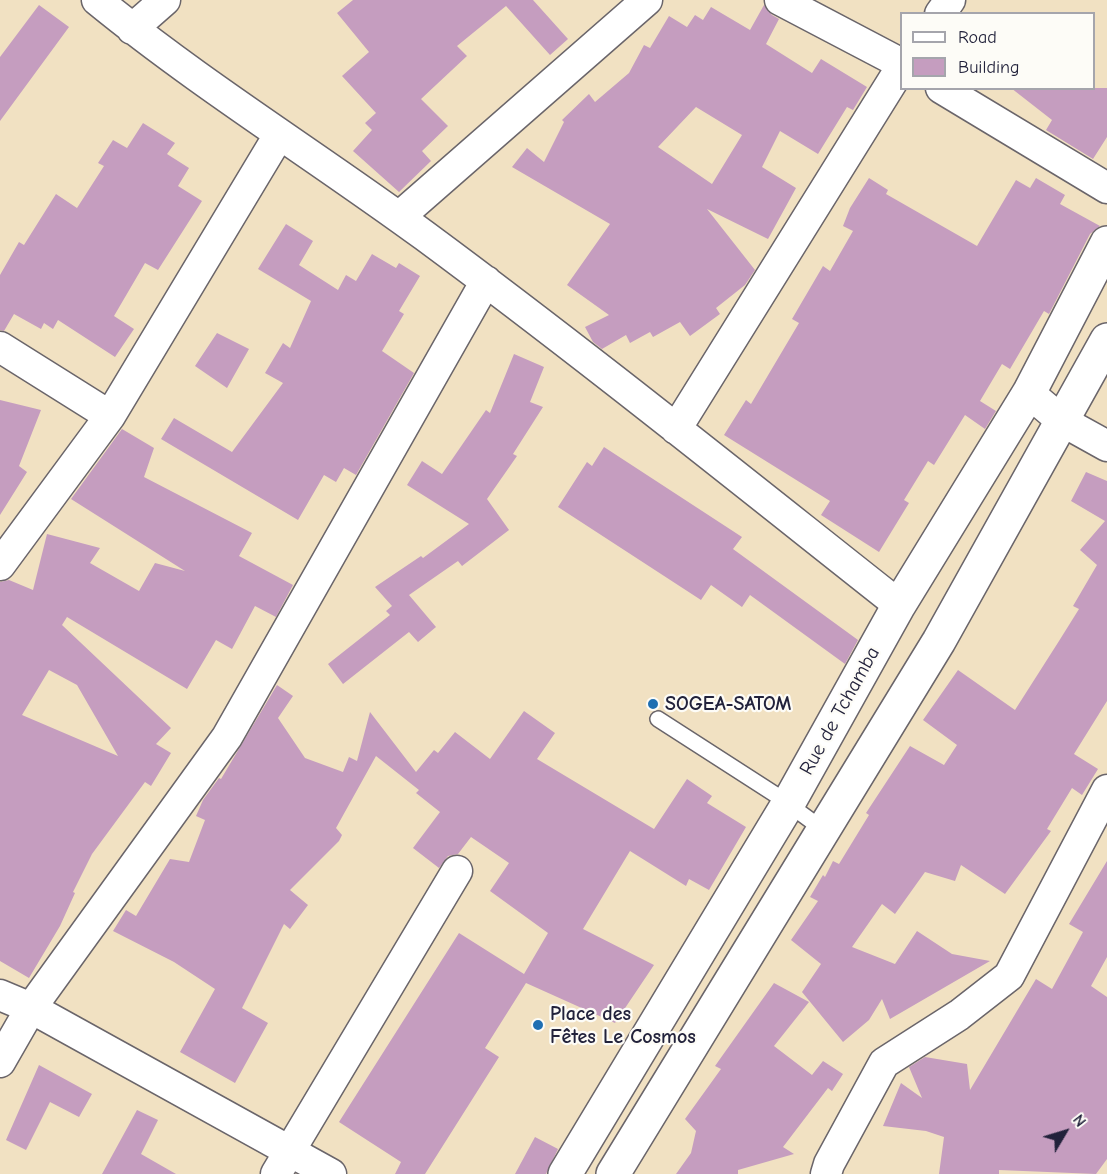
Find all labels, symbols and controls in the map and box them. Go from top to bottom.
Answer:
legend [900,12,1095,90]
text: Road [958,27,997,48]
text: Building [958,57,1020,78]
street label: Rue de Tchamba [795,643,885,779]
place label: SOGEA-SATOM [665,692,791,716]
marker: SOGEA-SATOM [646,697,660,711]
place label: Place des Fêtes Le Cosmos [550,1002,696,1049]
marker: Place des Fêtes Le Cosmos [531,1018,545,1032]
north arrow [1035,1102,1095,1162]
text: N [1069,1111,1089,1131]

